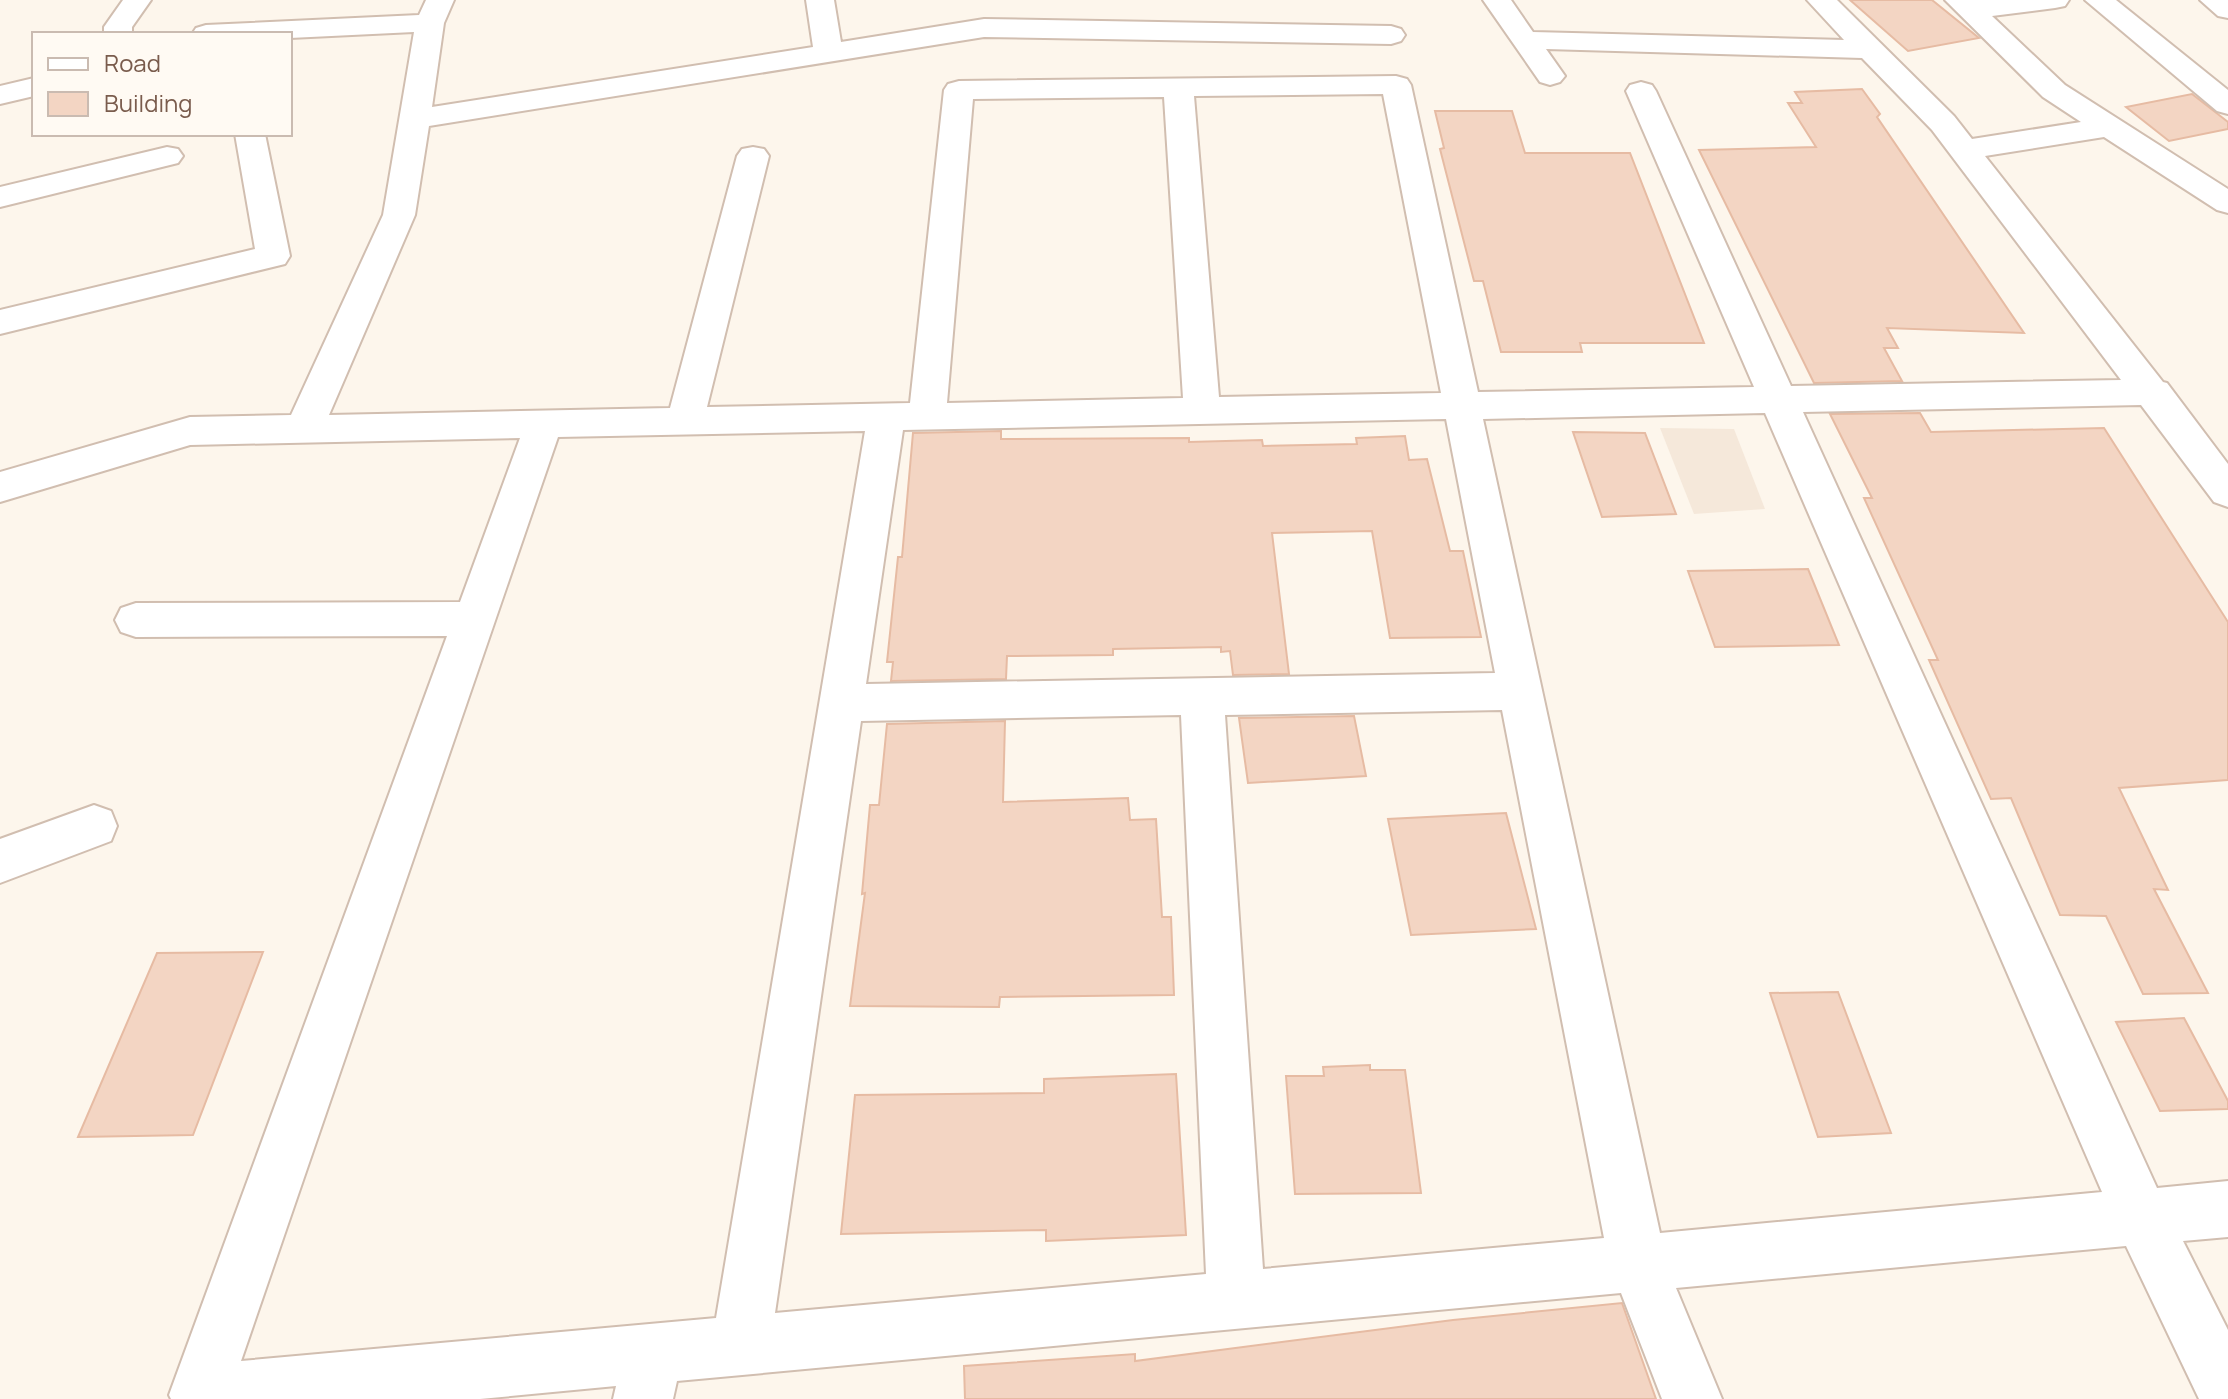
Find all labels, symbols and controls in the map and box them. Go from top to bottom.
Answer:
legend [32,32,292,136]
text: Road [104,46,161,79]
text: Building [104,86,192,119]

